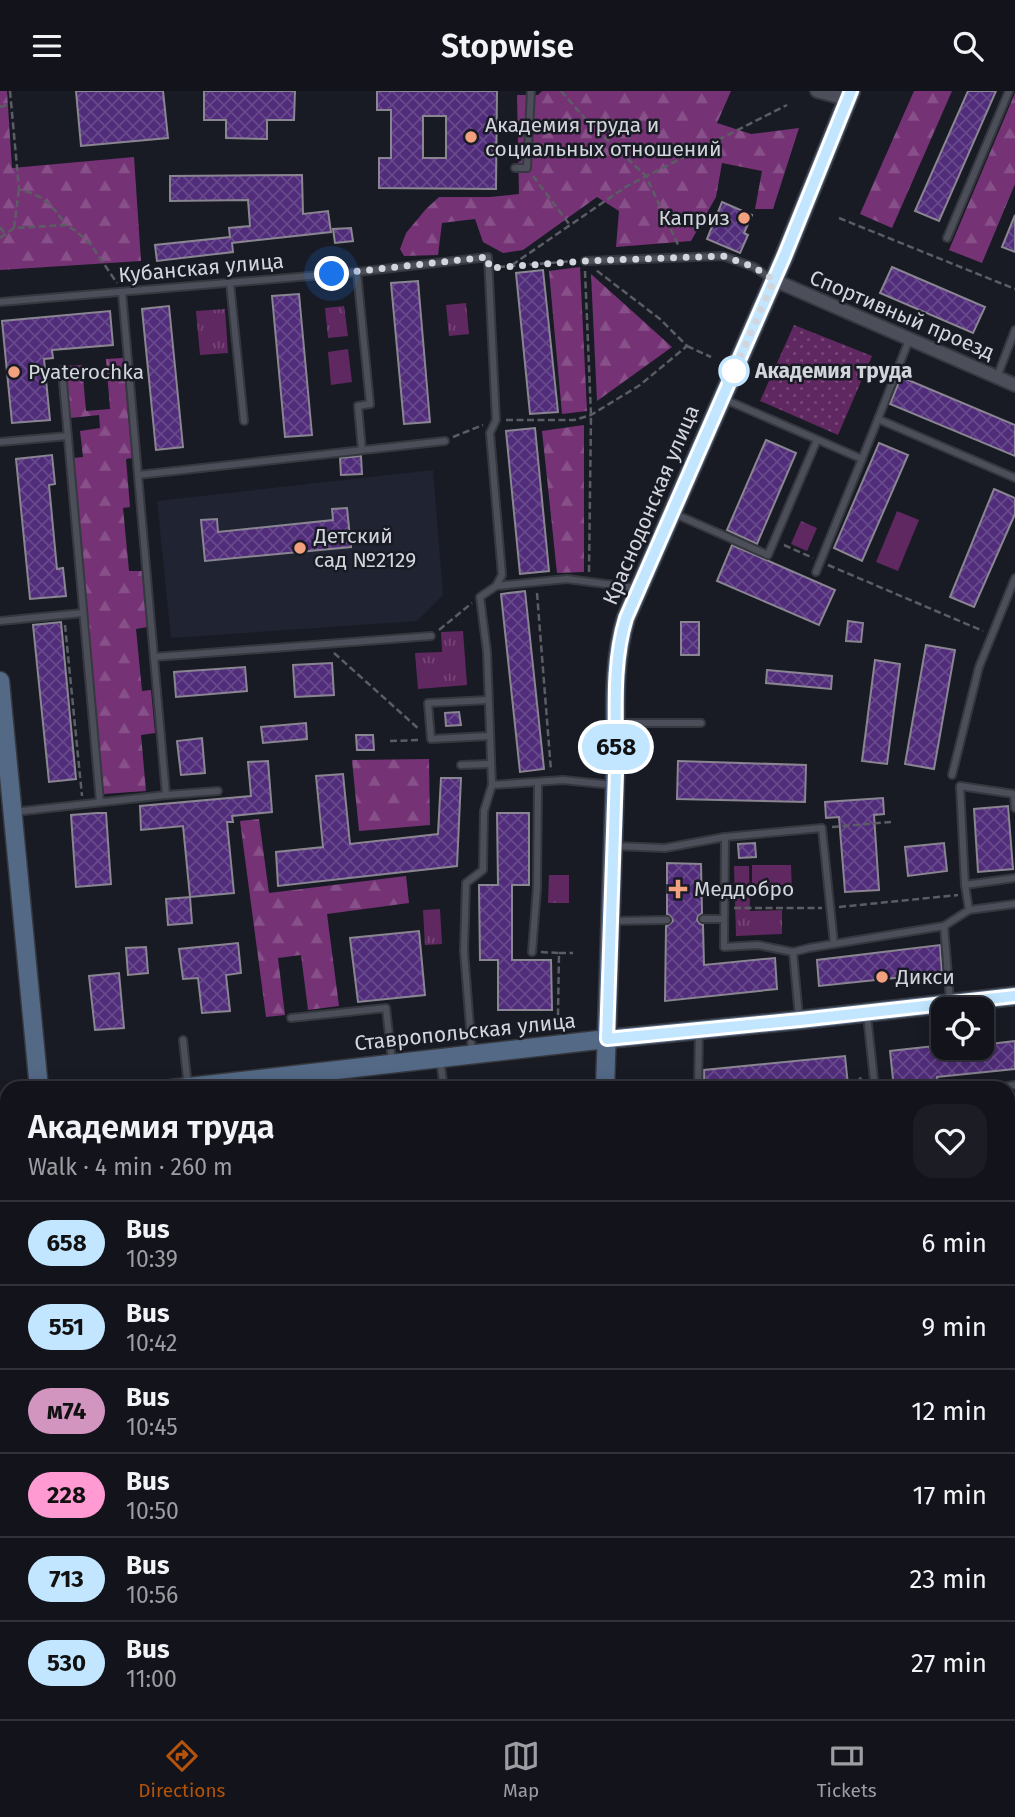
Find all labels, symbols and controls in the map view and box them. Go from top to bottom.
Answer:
icon: menu [28,27,66,65]
text: Stopwise [441,27,574,65]
icon: search [949,27,987,65]
place label: Академия труда и социальных отношений [485,112,721,162]
marker: Академия труда и социальных отношений [463,129,479,145]
place label: Каприз [658,205,730,231]
marker: Каприз [736,210,752,226]
street label: Кубанская улица [117,248,285,288]
your location [314,256,349,291]
street label: Спортивный проезд [806,264,998,366]
marker: Академия труда [719,356,749,386]
place label: Академия труда [754,358,912,384]
place label: Pyaterochka [28,359,144,385]
marker: Pyaterochka [6,364,22,380]
street label: Краснодонская улица [597,401,705,609]
place label: Детский сад №2129 [313,523,416,573]
marker: Детский сад №2129 [292,540,308,556]
line badge: 658 [576,724,656,770]
text: 658 [596,733,636,761]
place label: Меддобро [694,876,794,902]
marker: Меддобро [668,879,688,899]
place label: Дикси [895,964,955,990]
marker: Дикси [874,969,890,985]
map controls [931,997,994,1060]
button: locate [931,997,994,1060]
street label: Ставропольская улица [353,1007,577,1057]
button: heart [913,1104,987,1178]
text: Академия труда [28,1107,275,1147]
text: Walk · 4 min · 260 m [28,1153,233,1181]
text: Bus [126,1214,169,1245]
text: 6 min [921,1228,987,1259]
text: 658 [46,1229,87,1257]
text: 10:39 [126,1245,178,1273]
text: Bus [126,1298,169,1329]
text: 9 min [922,1312,987,1343]
text: 551 [49,1313,84,1341]
text: 10:42 [126,1329,177,1357]
text: Bus [126,1382,169,1413]
text: 12 min [911,1396,987,1427]
text: м74 [47,1397,86,1425]
text: 10:45 [126,1413,178,1441]
text: Bus [126,1466,169,1497]
text: 17 min [912,1480,987,1511]
text: 228 [47,1481,86,1509]
text: 10:50 [126,1497,179,1525]
text: Bus [126,1550,169,1581]
text: 23 min [910,1564,987,1595]
text: 713 [49,1565,84,1593]
text: 10:56 [126,1581,178,1609]
text: Bus [126,1634,169,1665]
text: 27 min [911,1648,987,1679]
text: 530 [47,1649,86,1677]
text: 11:00 [126,1665,177,1693]
tab: Directions [138,1737,225,1802]
tab: Map [502,1737,540,1802]
tab: Tickets [817,1737,877,1802]

